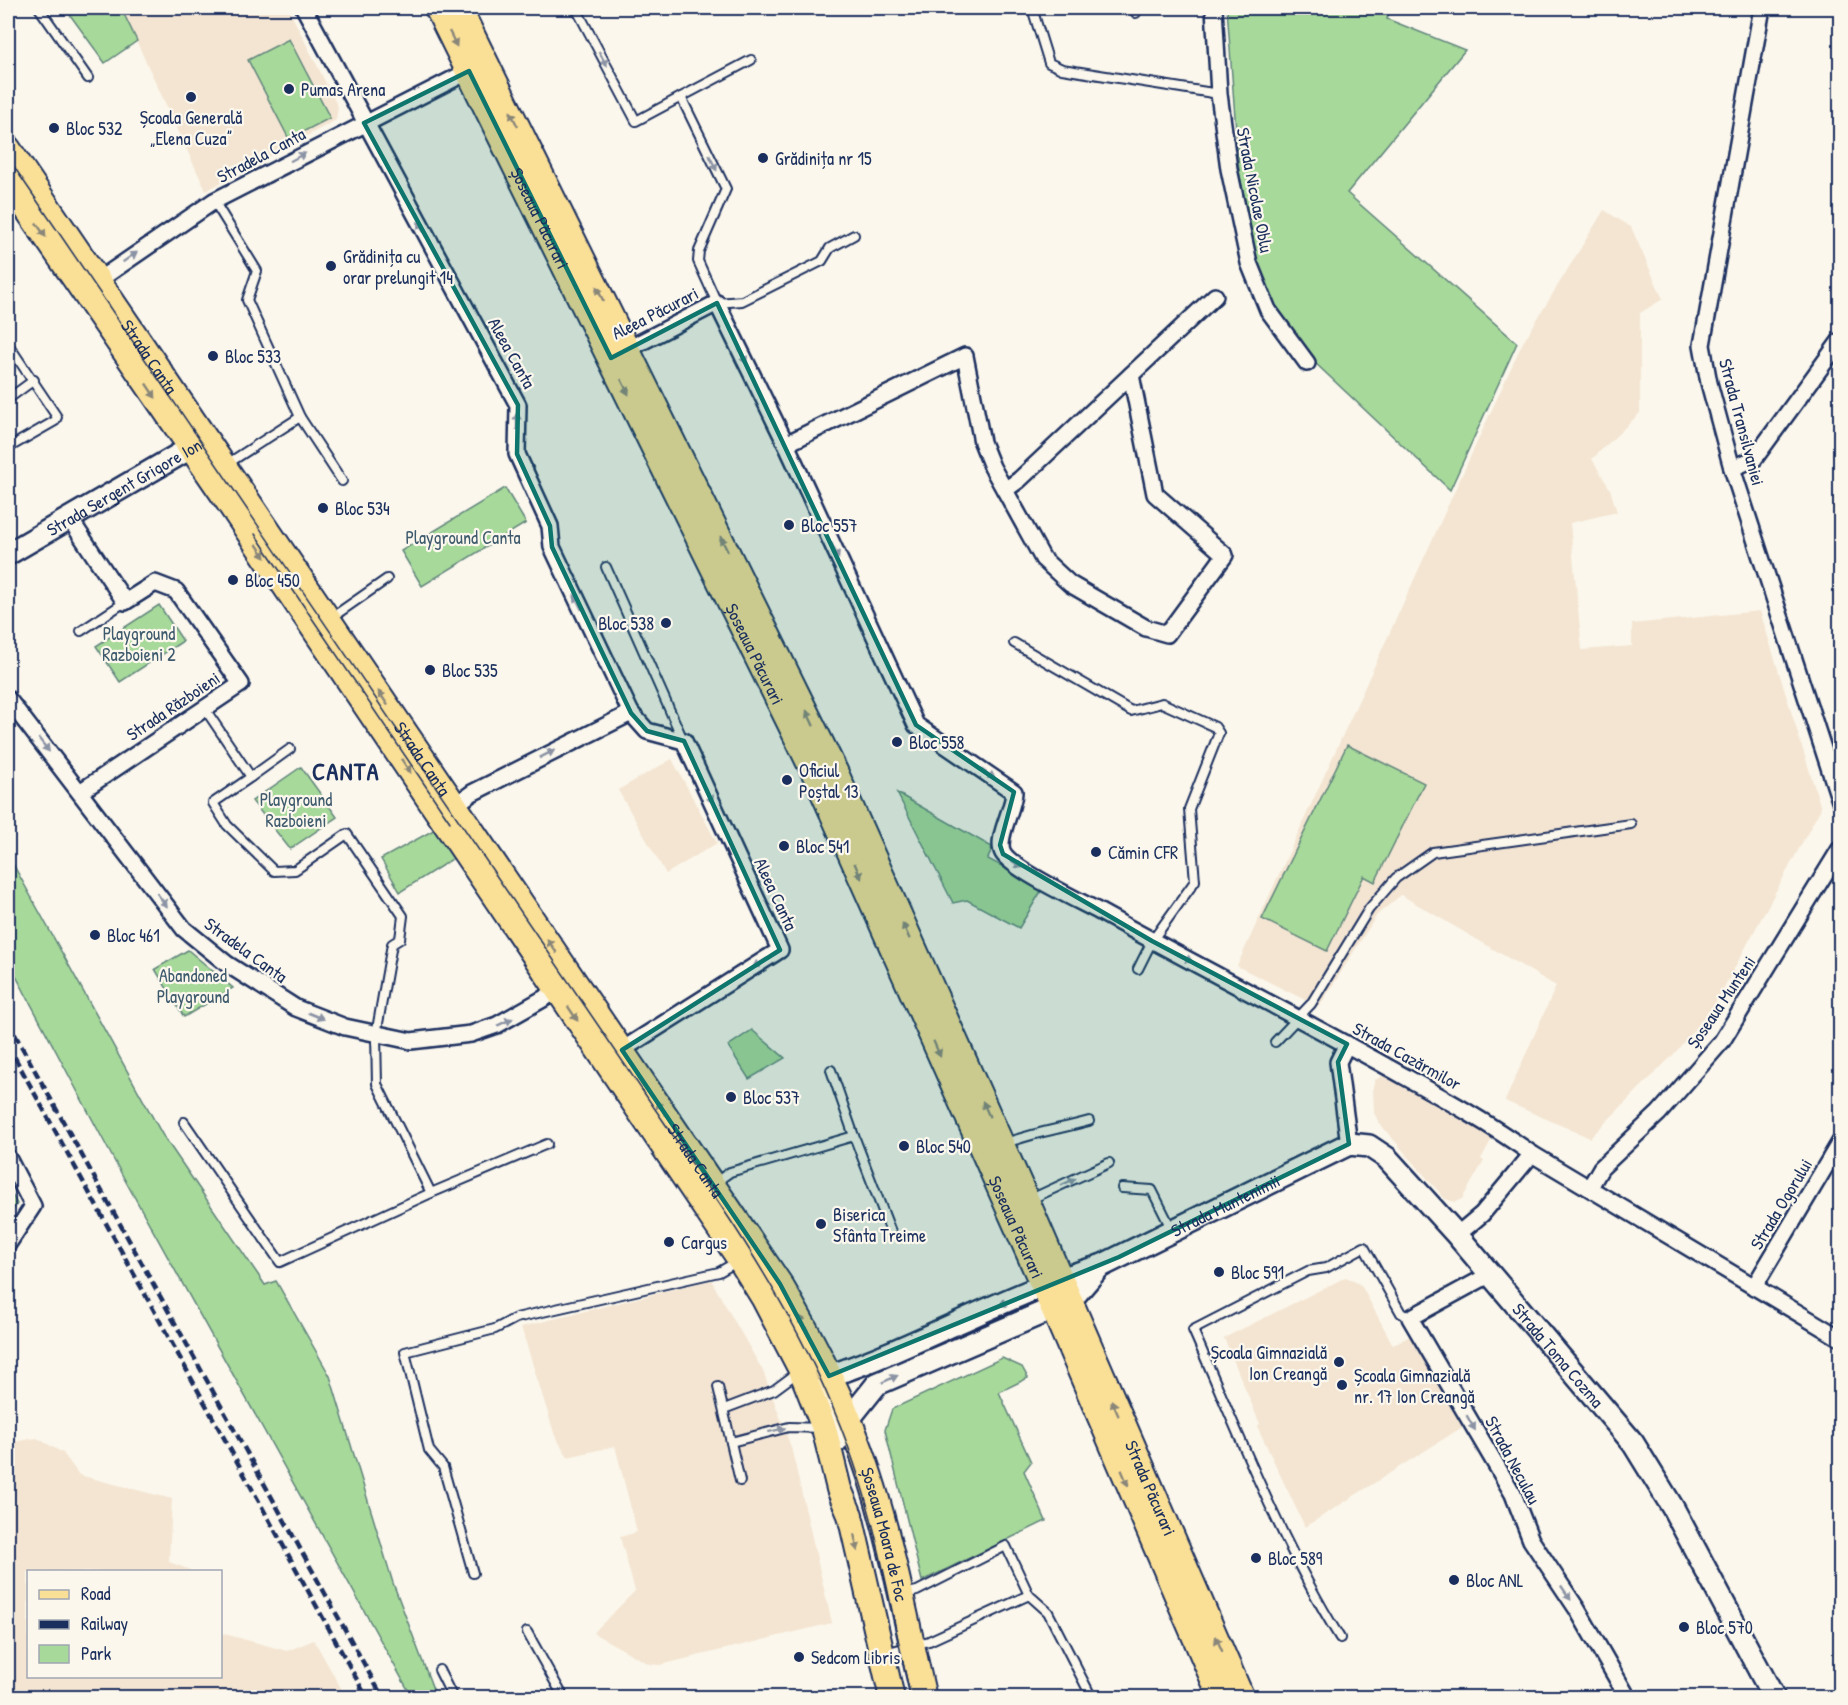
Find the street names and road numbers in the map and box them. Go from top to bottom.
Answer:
street label: Stradela Canta [212,121,310,189]
street label: Strada Nicolae Oblu [1231,125,1279,255]
street label: Șoseaua Păcurari [505,163,576,273]
street label: Aleea Păcurari [607,281,703,345]
street label: Aleea Canta [482,313,542,393]
street label: Strada Canta [115,314,184,399]
street label: Strada Transilvaniei [1713,356,1771,488]
street label: Strada Sergent Grigore Ion [42,432,206,542]
street label: Șoseaua Păcurari [720,599,791,709]
street label: Strada Războieni [121,666,225,746]
street label: Strada Canta [389,716,457,801]
street label: Aleea Canta [748,854,804,934]
street label: Stradela Canta [199,911,293,989]
street label: Șoseaua Munteni [1681,951,1761,1053]
street label: Strada Cazărmilor [1348,1016,1466,1096]
street label: Strada Canta [662,1118,730,1203]
street label: Strada Ogorului [1744,1154,1818,1254]
street label: Strada Muntenimii [1166,1168,1284,1242]
street label: Șoseaua Păcurari [983,1172,1051,1282]
street label: Strada Toma Cozma [1507,1297,1610,1413]
street label: Strada Neculau [1479,1411,1547,1509]
street label: Strada Păcurari [1119,1436,1183,1539]
street label: Șoseaua Moara de Foc [855,1464,915,1603]

